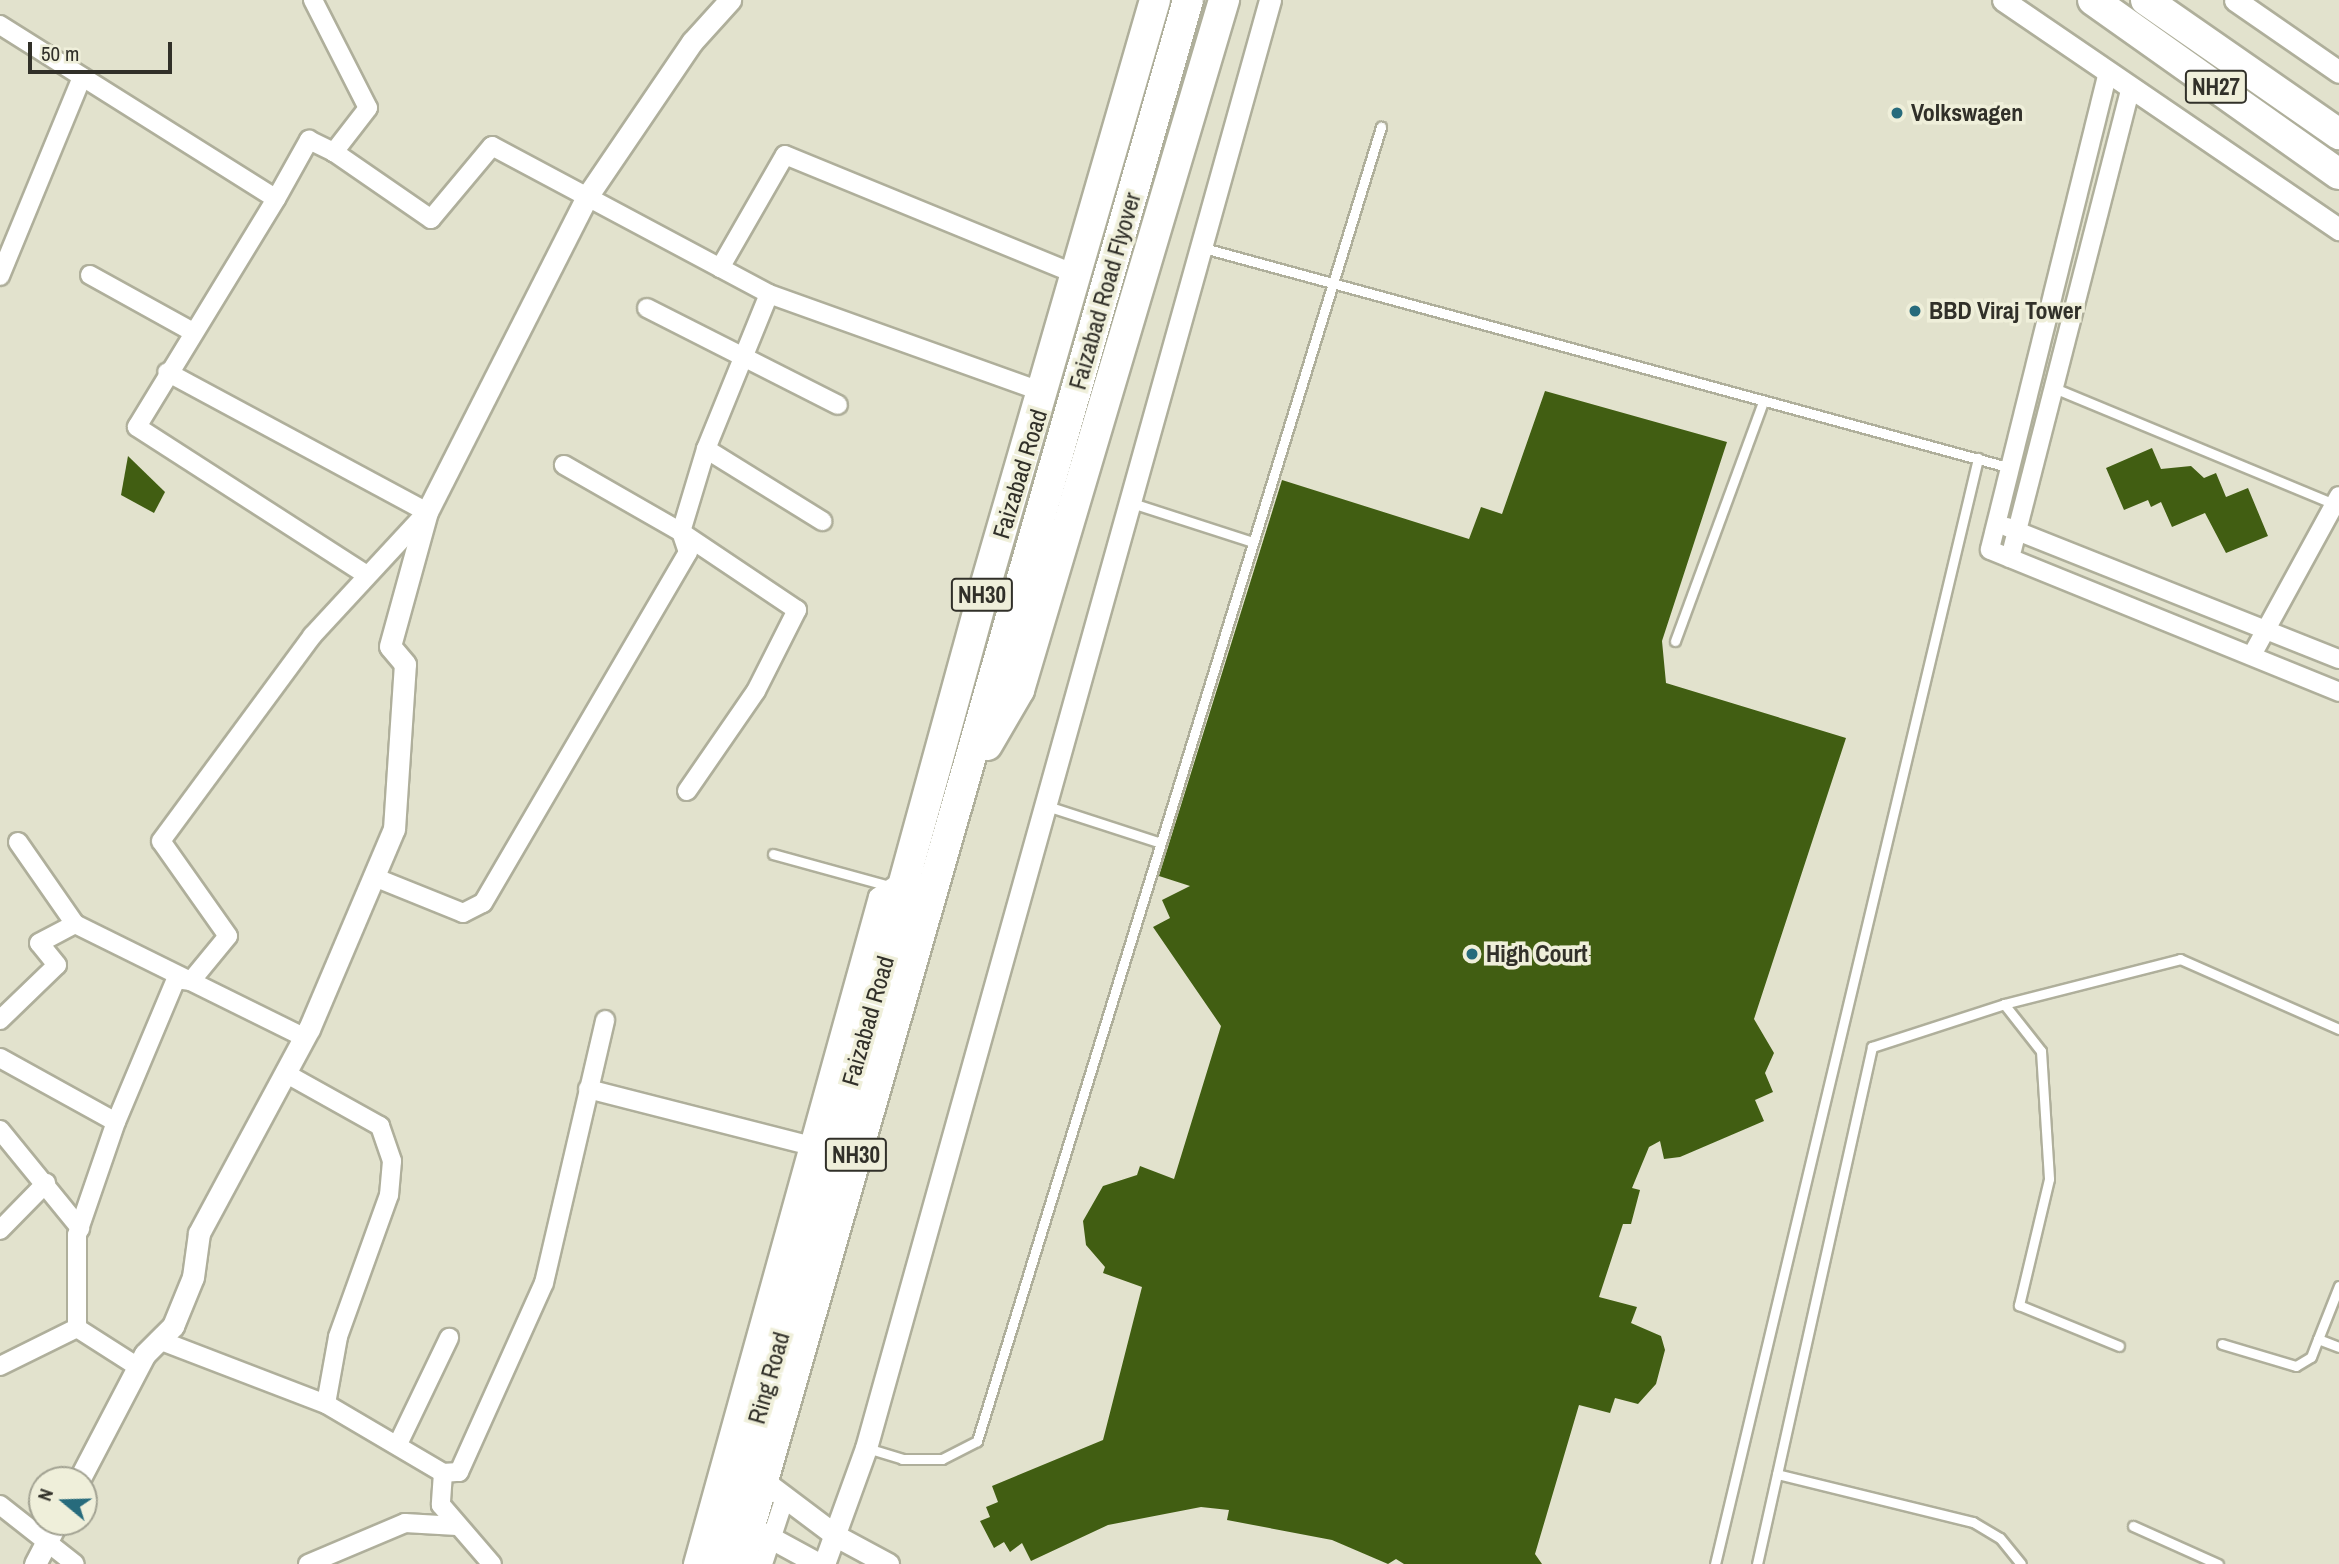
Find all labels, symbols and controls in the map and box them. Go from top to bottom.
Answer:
scale bar [32,28,175,72]
text: 50 m [41,39,79,68]
road number: NH27 [2184,68,2248,106]
place label: Volkswagen [1911,99,2023,127]
marker: Volkswagen [1889,105,1905,121]
street label: Faizabad Road Flyover [1063,189,1147,393]
place label: BBD Viraj Tower [1929,297,2081,325]
marker: BBD Viraj Tower [1907,303,1923,319]
street label: Faizabad Road [987,406,1053,542]
road number: NH30 [950,576,1014,614]
place label: High Court [1486,940,1588,968]
marker: High Court [1464,946,1480,962]
street label: Faizabad Road [836,953,900,1089]
road number: NH30 [824,1136,888,1174]
street label: Ring Road [742,1329,796,1427]
north arrow [28,1466,98,1536]
text: N [31,1485,59,1504]

